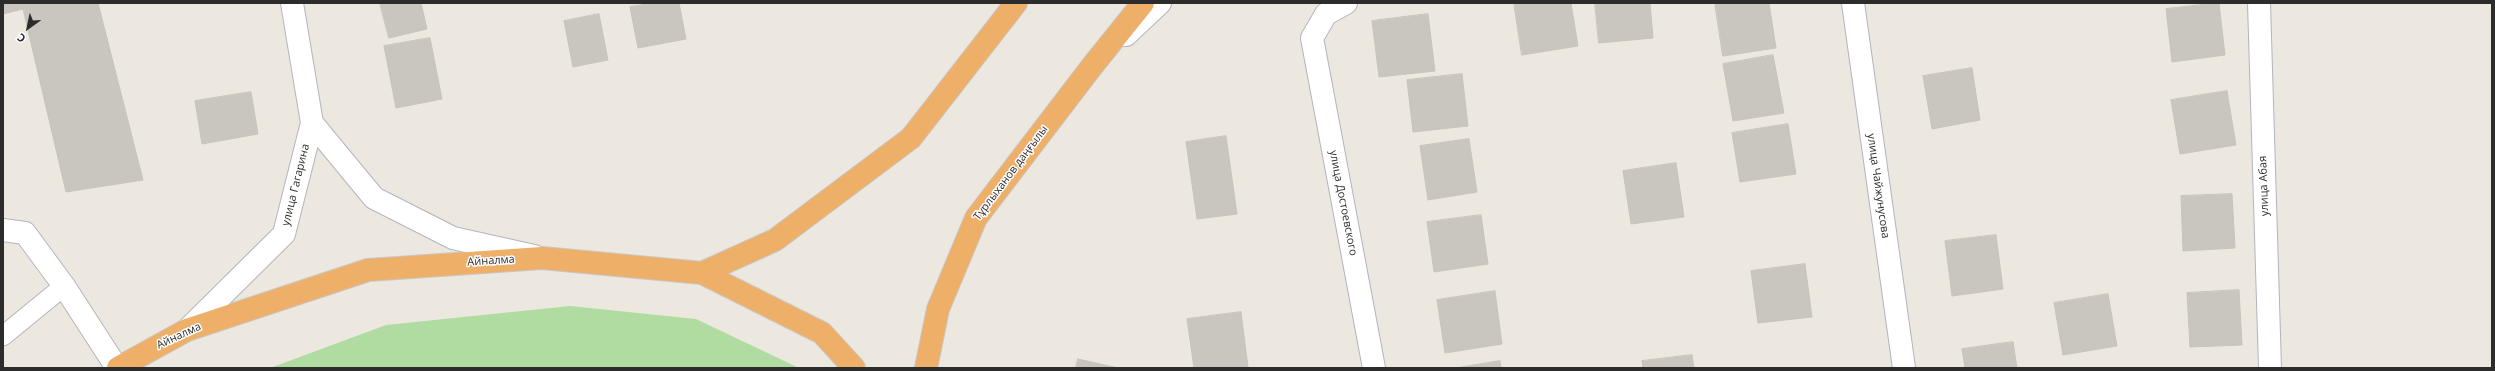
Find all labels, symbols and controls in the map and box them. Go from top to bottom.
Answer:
north arrow [8,8,48,48]
text: С [14,30,28,47]
street label: Тұрлыханов даңғылы [971,123,1051,223]
street label: улица Чайжунусова [1864,133,1892,239]
street label: улица Гагарина [279,143,313,227]
street label: улица Достоевского [1326,149,1360,257]
street label: улица Абая [2256,156,2272,216]
street label: Айналма [467,253,515,269]
street label: Айналма [155,320,203,352]

